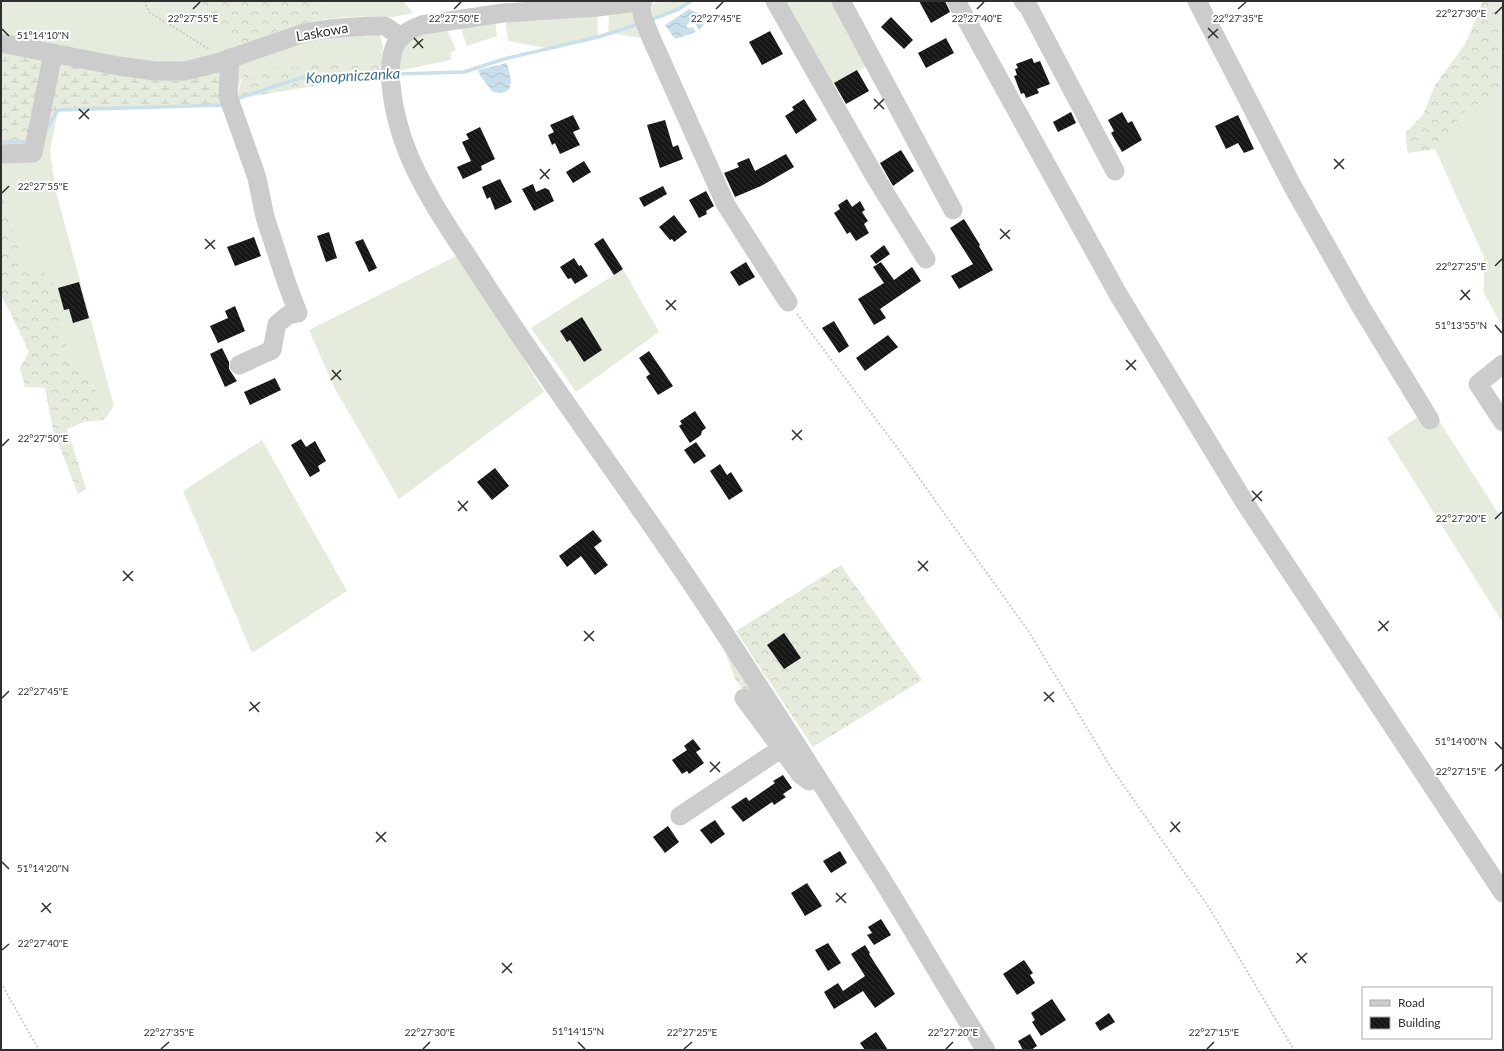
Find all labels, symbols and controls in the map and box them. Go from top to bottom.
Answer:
text: 22°27'30"E [1436,7,1486,19]
text: 22°27'55"E [168,12,218,24]
text: 22°27'50"E [429,12,479,24]
text: 22°27'45"E [691,12,741,24]
text: 22°27'40"E [952,12,1002,24]
text: 22°27'35"E [1213,12,1263,24]
street label: Laskowa [295,19,349,44]
text: 51°14'10"N [17,29,69,41]
water label: Konopniczanka [305,64,401,86]
text: 22°27'55"E [18,180,68,192]
text: 22°27'25"E [1436,260,1486,272]
text: 51°13'55"N [1435,319,1487,331]
text: 22°27'50"E [18,432,68,444]
text: 22°27'20"E [1436,512,1486,524]
text: 22°27'45"E [18,685,68,697]
text: 51°14'00"N [1435,735,1487,747]
text: 22°27'15"E [1436,765,1486,777]
text: 51°14'20"N [17,862,69,874]
text: 22°27'40"E [18,937,68,949]
legend [1362,987,1492,1039]
text: Road [1398,995,1425,1010]
text: Building [1398,1015,1441,1030]
text: 51°14'15"N [552,1025,604,1037]
text: 22°27'35"E [144,1026,194,1038]
text: 22°27'30"E [405,1026,455,1038]
text: 22°27'25"E [667,1026,717,1038]
text: 22°27'20"E [928,1026,978,1038]
text: 22°27'15"E [1189,1026,1239,1038]

